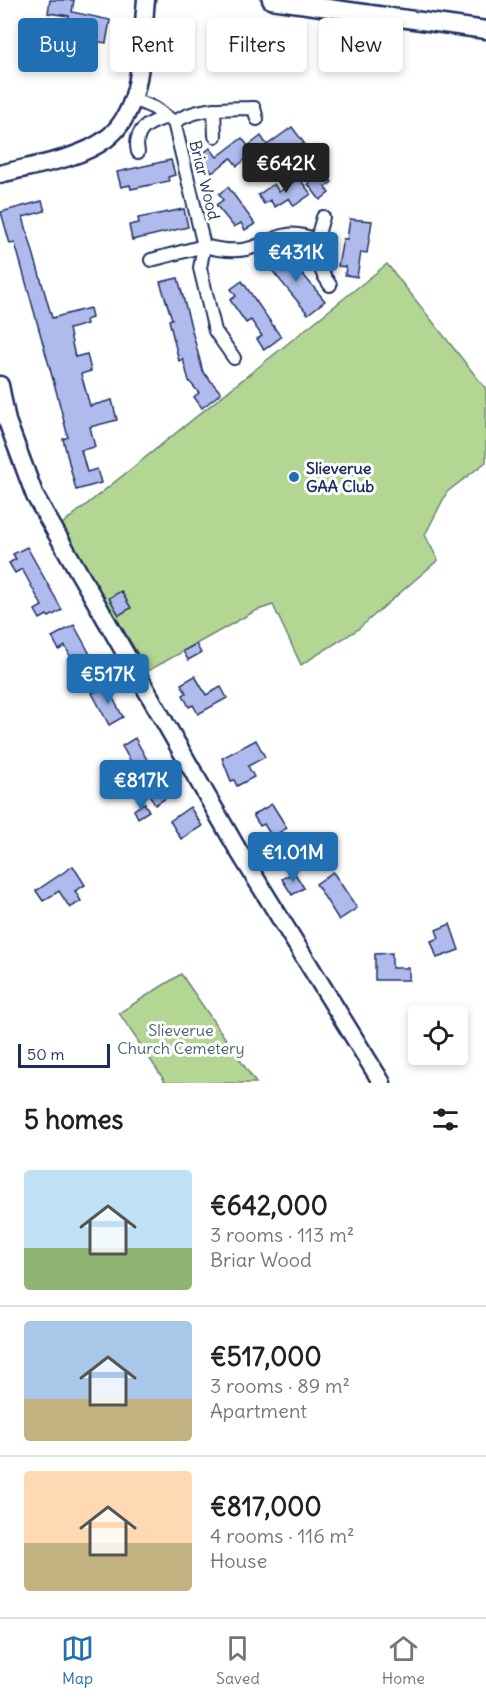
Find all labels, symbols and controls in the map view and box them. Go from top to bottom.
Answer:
chip: Buy [18,18,98,72]
chip: Rent [110,18,195,72]
chip: Filters [207,18,307,72]
chip: New [319,18,403,72]
street label: Briar Wood [185,138,225,222]
pin: €642K [244,143,328,194]
text: €642K [256,150,316,175]
pin: €431K [254,232,338,283]
text: €431K [268,239,324,264]
place label: Slieverue GAA Club [306,458,374,496]
marker: Slieverue GAA Club [287,470,301,484]
pin: €517K [66,654,150,705]
text: €517K [81,661,135,686]
pin: €817K [99,760,183,811]
text: €817K [114,767,168,792]
pin: €1.01M [244,832,342,883]
text: €1.01M [262,839,324,864]
map controls [408,1005,468,1065]
button: locate [408,1005,468,1065]
park label: Slieverue Church Cemetery [117,1020,245,1058]
scale bar [18,1041,110,1068]
text: 50 m [27,1044,65,1064]
text: 5 homes [24,1103,123,1136]
icon: filters [429,1103,462,1136]
text: €642,000 [210,1189,328,1222]
icon: home [72,1194,144,1266]
text: 3 rooms · 113 m² [210,1222,354,1247]
text: Briar Wood [210,1247,312,1272]
text: €517,000 [210,1340,322,1373]
icon: home [72,1345,144,1417]
text: 3 rooms · 89 m² [210,1373,350,1398]
text: Apartment [210,1398,307,1423]
text: €817,000 [210,1490,322,1523]
icon: home [72,1495,144,1567]
text: 4 rooms · 116 m² [210,1523,355,1548]
text: House [210,1548,267,1573]
tab: Map [61,1632,94,1688]
tab: Saved [216,1632,260,1688]
tab: Home [382,1632,425,1688]

